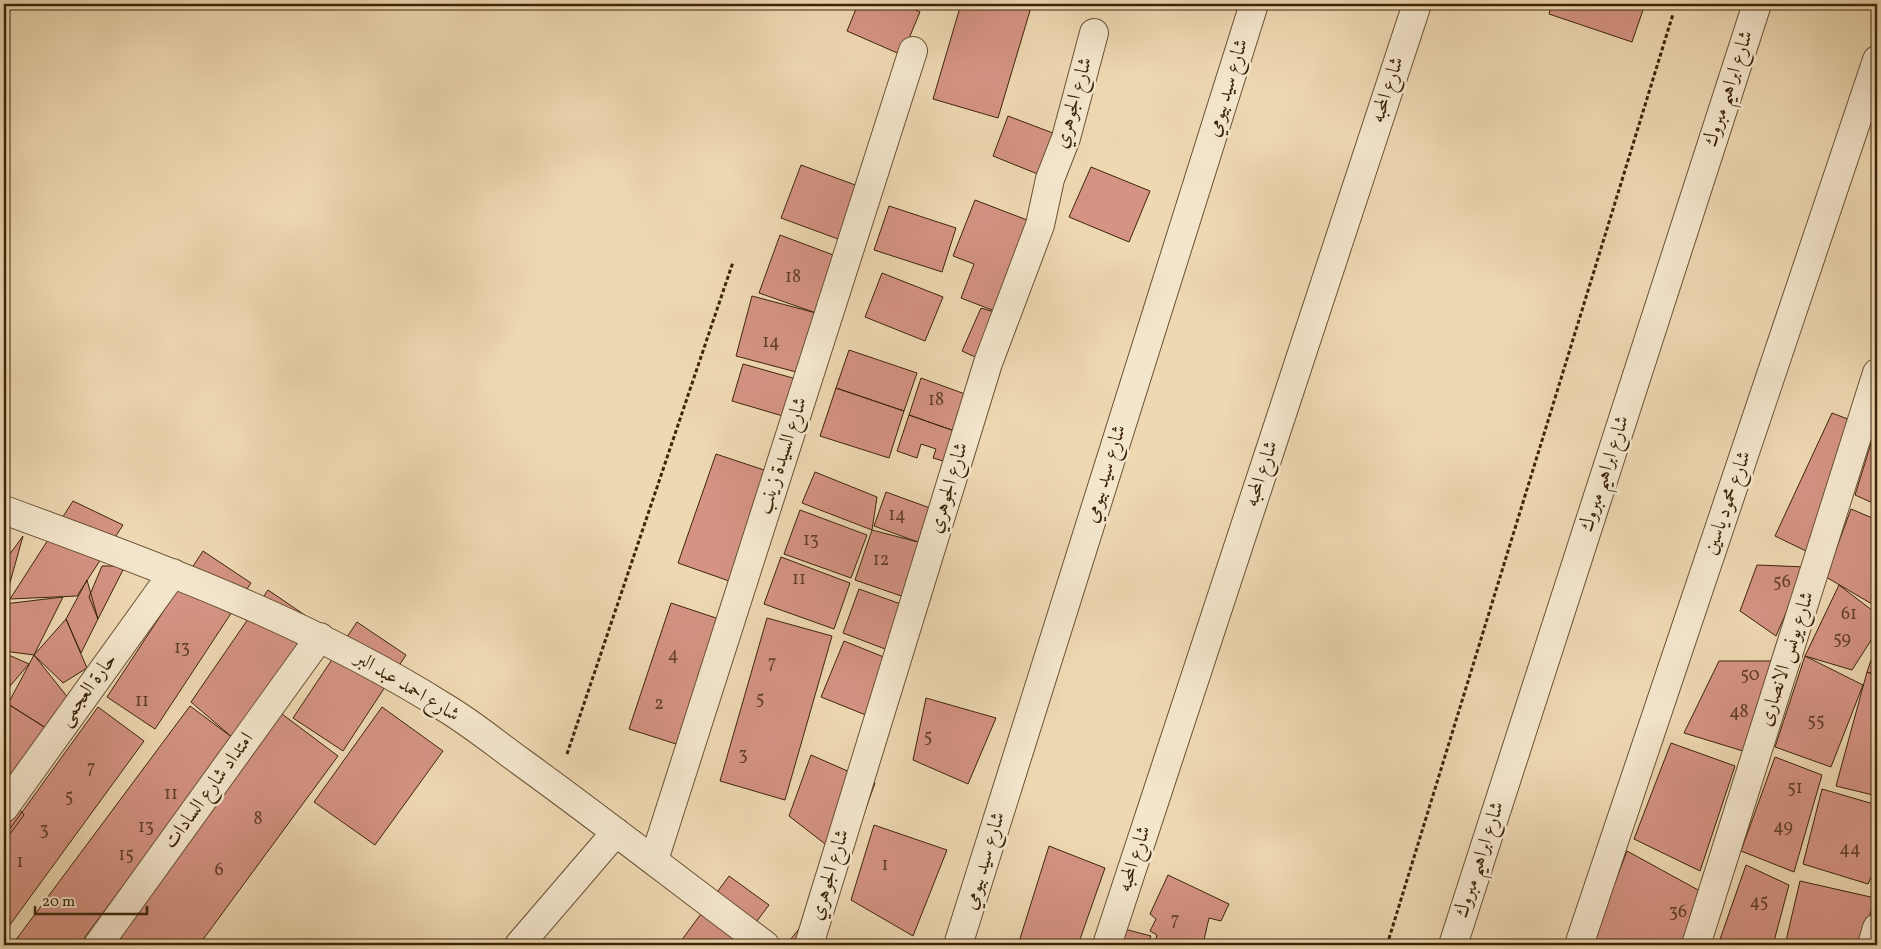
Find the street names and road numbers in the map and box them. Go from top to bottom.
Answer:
street label: شارع ابراهيم مبروك [1697,27,1765,152]
street label: شارع سيد بيومي [1200,36,1258,141]
street label: شارع المحبه [1364,53,1414,127]
street label: شارع الجوهري [1048,54,1102,152]
street label: شارع السيدة زينب [751,394,817,519]
street label: شارع ابراهيم مبروك [1573,412,1641,537]
street label: شارع سيد بيومي [1078,422,1136,527]
street label: شارع المحبه [1238,437,1288,511]
street label: شارع الجوهري [922,439,978,538]
street label: شارع محمود ياسين [1697,447,1761,559]
street label: شارع يونس الانصارى [1752,588,1824,731]
street label: شارع احمد عبد البر [347,644,465,731]
street label: حارة العجمى [52,648,124,732]
street label: امتداد شارع السادات [157,727,263,856]
street label: شارع ابراهيم مبروك [1448,798,1516,923]
street label: شارع سيد بيومي [957,809,1015,914]
street label: شارع المحبه [1111,822,1161,896]
street label: شارع الجوهري [803,826,859,925]

